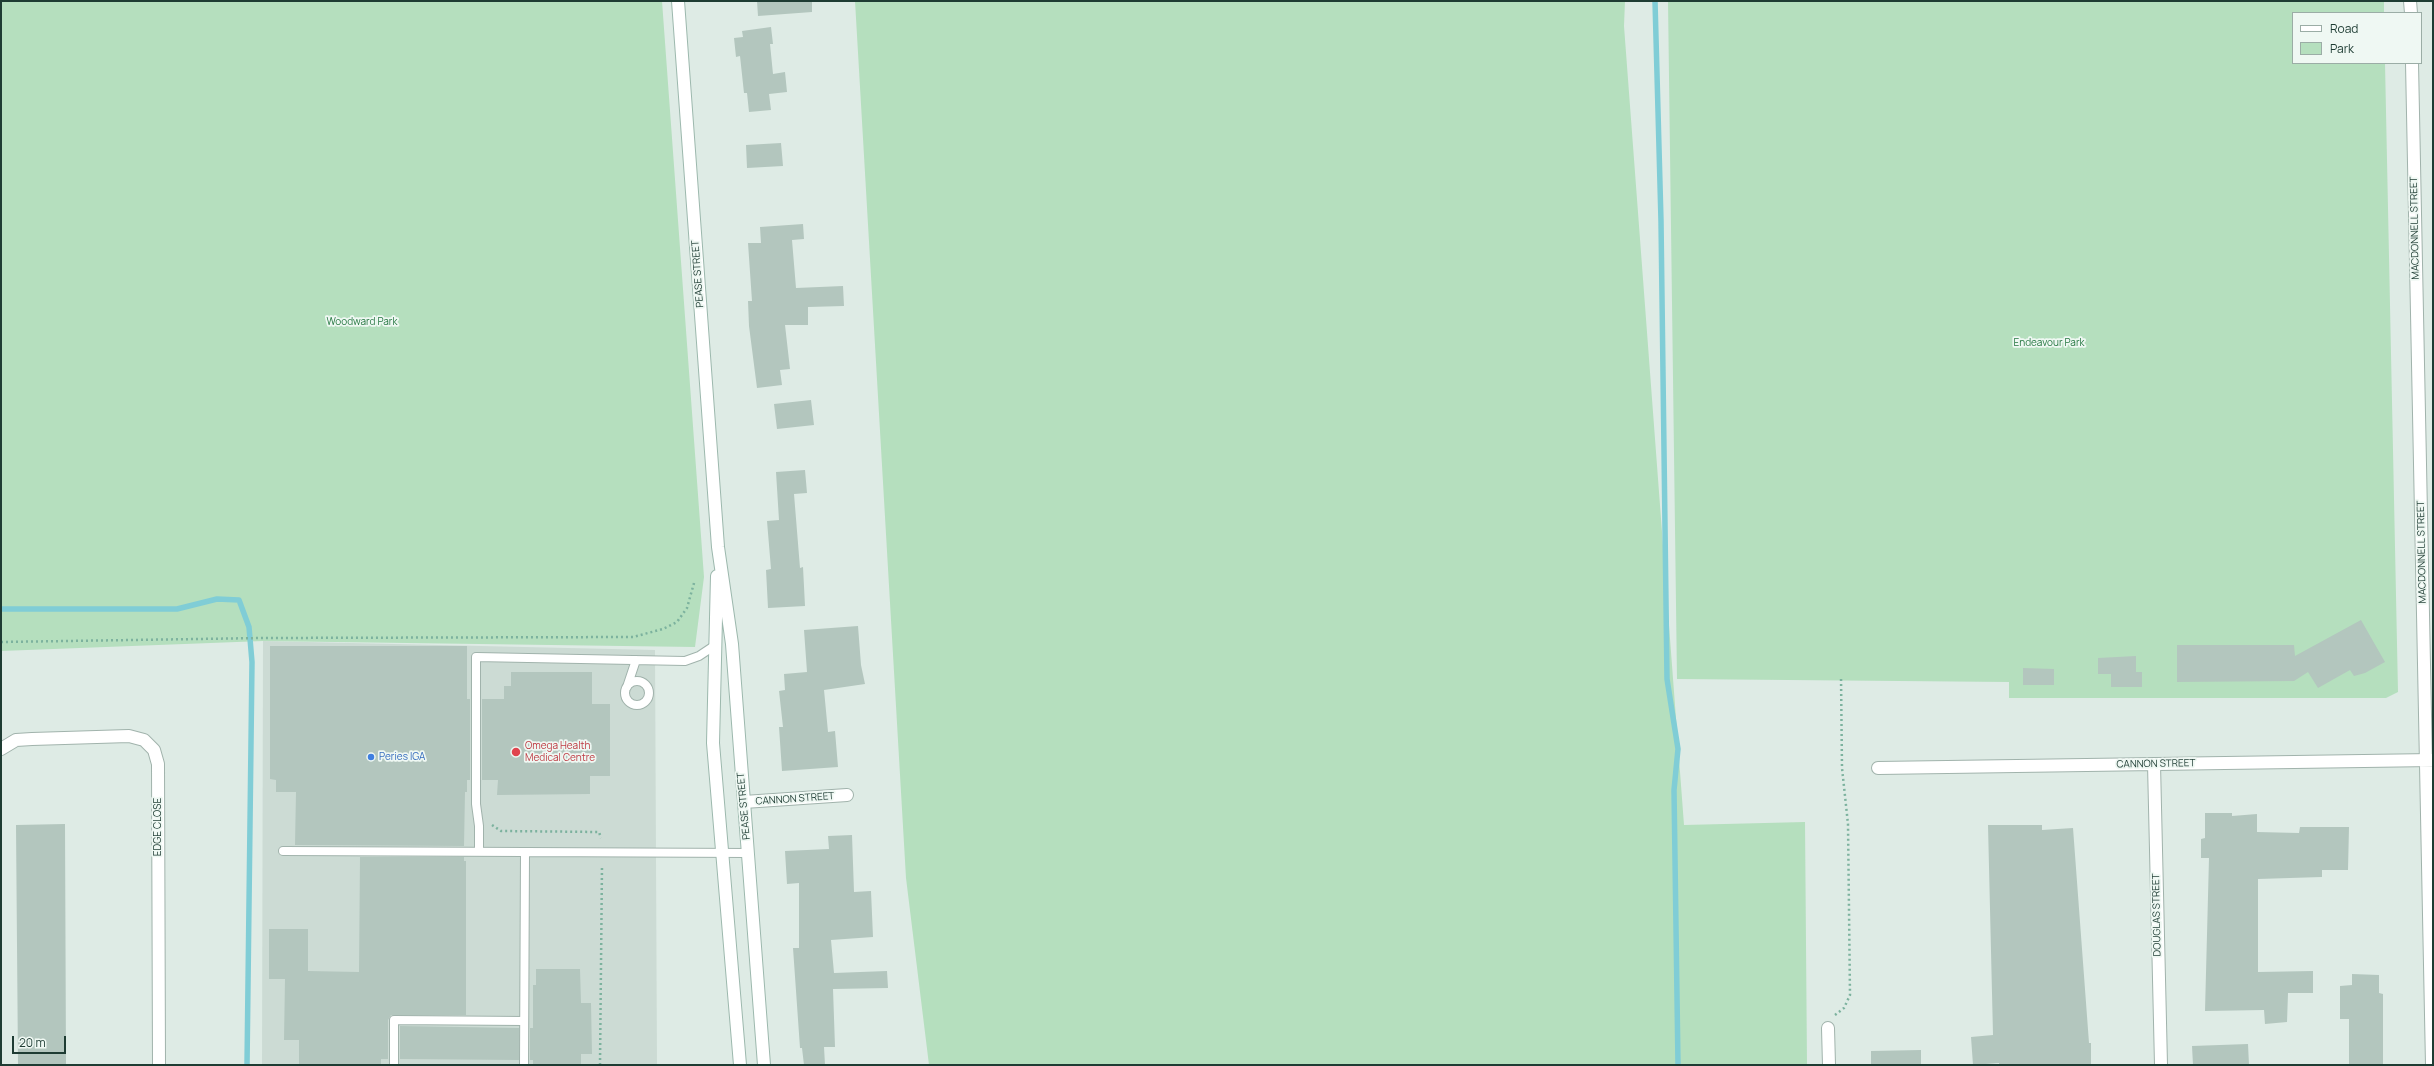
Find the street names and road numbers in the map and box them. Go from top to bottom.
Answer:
street label: MACDONNELL STREET [2408,176,2422,280]
street label: PEASE STREET [690,240,706,308]
street label: MACDONNELL STREET [2415,500,2429,604]
street label: CANNON STREET [2116,757,2196,771]
street label: PEASE STREET [735,772,753,840]
street label: CANNON STREET [755,790,835,808]
street label: EDGE CLOSE [152,798,164,856]
street label: DOUGLAS STREET [2150,873,2164,957]

